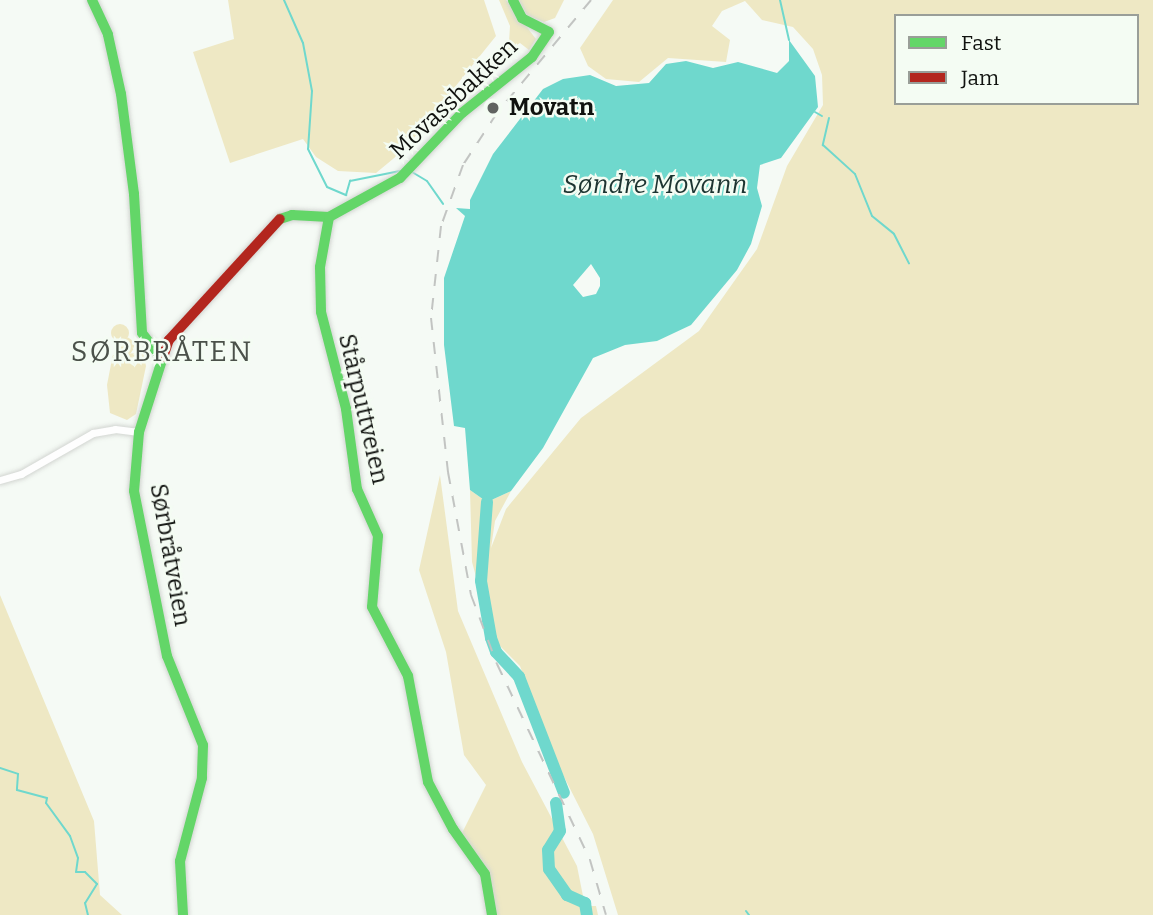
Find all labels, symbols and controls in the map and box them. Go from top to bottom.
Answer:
legend [894,14,1139,105]
text: Fast [961,30,1001,56]
street label: Movassbakken [384,33,524,165]
text: Jam [961,65,999,91]
place label: Movatn [509,94,594,122]
marker: Movatn [483,98,503,118]
water label: Søndre Movann [563,169,747,201]
street label: Stårputtveien [332,331,394,487]
district label: SØRBRÅTEN [72,335,252,369]
street label: Sørbråtveien [143,481,197,629]

